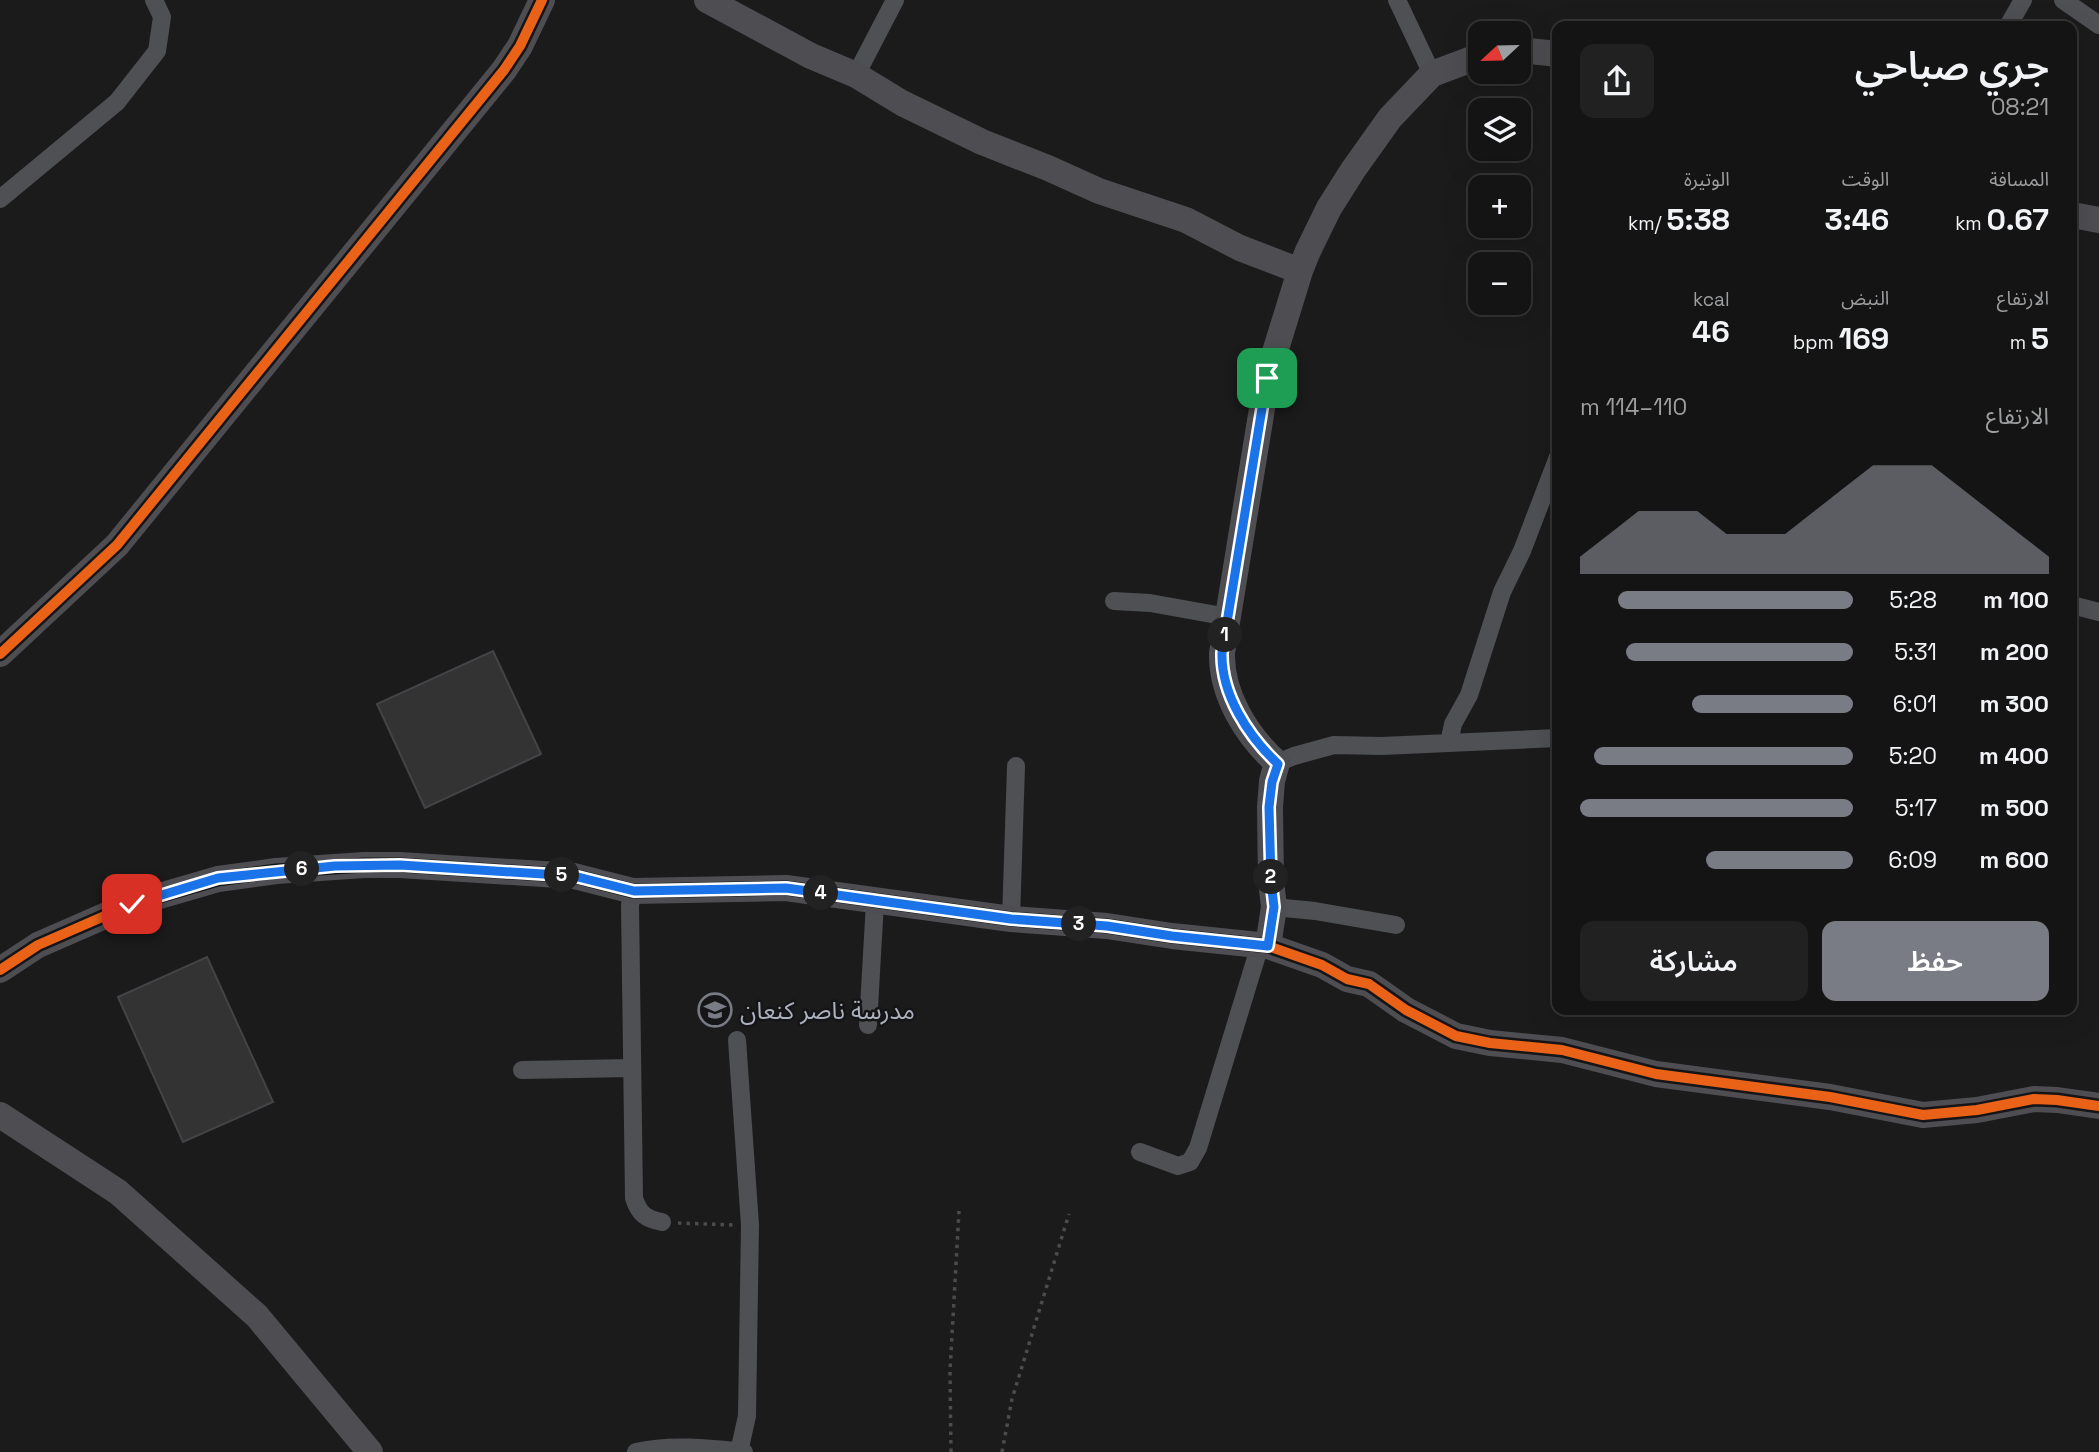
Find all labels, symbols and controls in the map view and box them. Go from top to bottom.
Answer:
north arrow [1468,21,1531,84]
map controls [1468,21,1531,315]
text: جري صباحي [1855,42,2049,90]
button: share [1580,44,1654,118]
text: 08:21 [1991,92,2049,122]
button: layers [1468,98,1531,161]
text: الوتيرة [1684,167,1730,192]
text: الوقت [1842,167,1889,192]
text: المسافة [1989,167,2049,192]
button: + [1468,175,1531,238]
text: 5:38 [1666,200,1730,239]
text: 3:46 [1825,200,1889,239]
text: 0.67 [1987,200,2049,239]
text: /km [1628,211,1666,236]
text: km [1955,211,1987,236]
button: − [1468,252,1531,315]
text: النبض [1841,286,1889,311]
text: الارتفاع [1997,286,2049,311]
text: kcal [1693,287,1730,312]
text: 46 [1692,312,1730,351]
text: 169 [1839,319,1889,358]
text: 5 [2031,319,2049,358]
text: bpm [1793,330,1839,355]
text: m [2010,330,2031,355]
pin [1237,348,1297,408]
icon: arrive [1248,359,1286,397]
text: 110–114 m [1580,392,1687,422]
text: الارتفاع [1986,401,2049,431]
text: 5:28 [1889,585,1937,615]
text: 100 m [1983,585,2049,615]
pin: 1 [1208,618,1242,652]
text: 1 [1220,622,1229,647]
text: 5:31 [1894,637,1937,667]
text: 200 m [1980,637,2049,667]
text: 6:01 [1893,689,1937,719]
text: 300 m [1980,689,2049,719]
text: 5:20 [1889,741,1937,771]
text: 400 m [1979,741,2049,771]
text: 5:17 [1895,793,1937,823]
text: 500 m [1980,793,2049,823]
text: 6:09 [1888,845,1937,875]
text: 600 m [1979,845,2049,875]
pin: 6 [284,852,320,886]
text: 6 [296,856,307,881]
pin: 5 [544,858,580,892]
pin: 2 [1254,860,1288,894]
text: 5 [556,862,567,887]
text: 2 [1265,864,1276,889]
pin [102,874,162,934]
pin: 4 [804,876,838,910]
text: 4 [814,880,827,905]
icon: check [113,885,151,923]
pin: 3 [1062,906,1096,942]
text: 3 [1073,911,1084,936]
button: مشاركة [1580,921,1808,1001]
button: حفظ [1822,921,2049,1001]
school or university icon: مدرسة ناصر كنعان [696,991,734,1029]
place label: مدرسة ناصر كنعان [740,995,915,1026]

